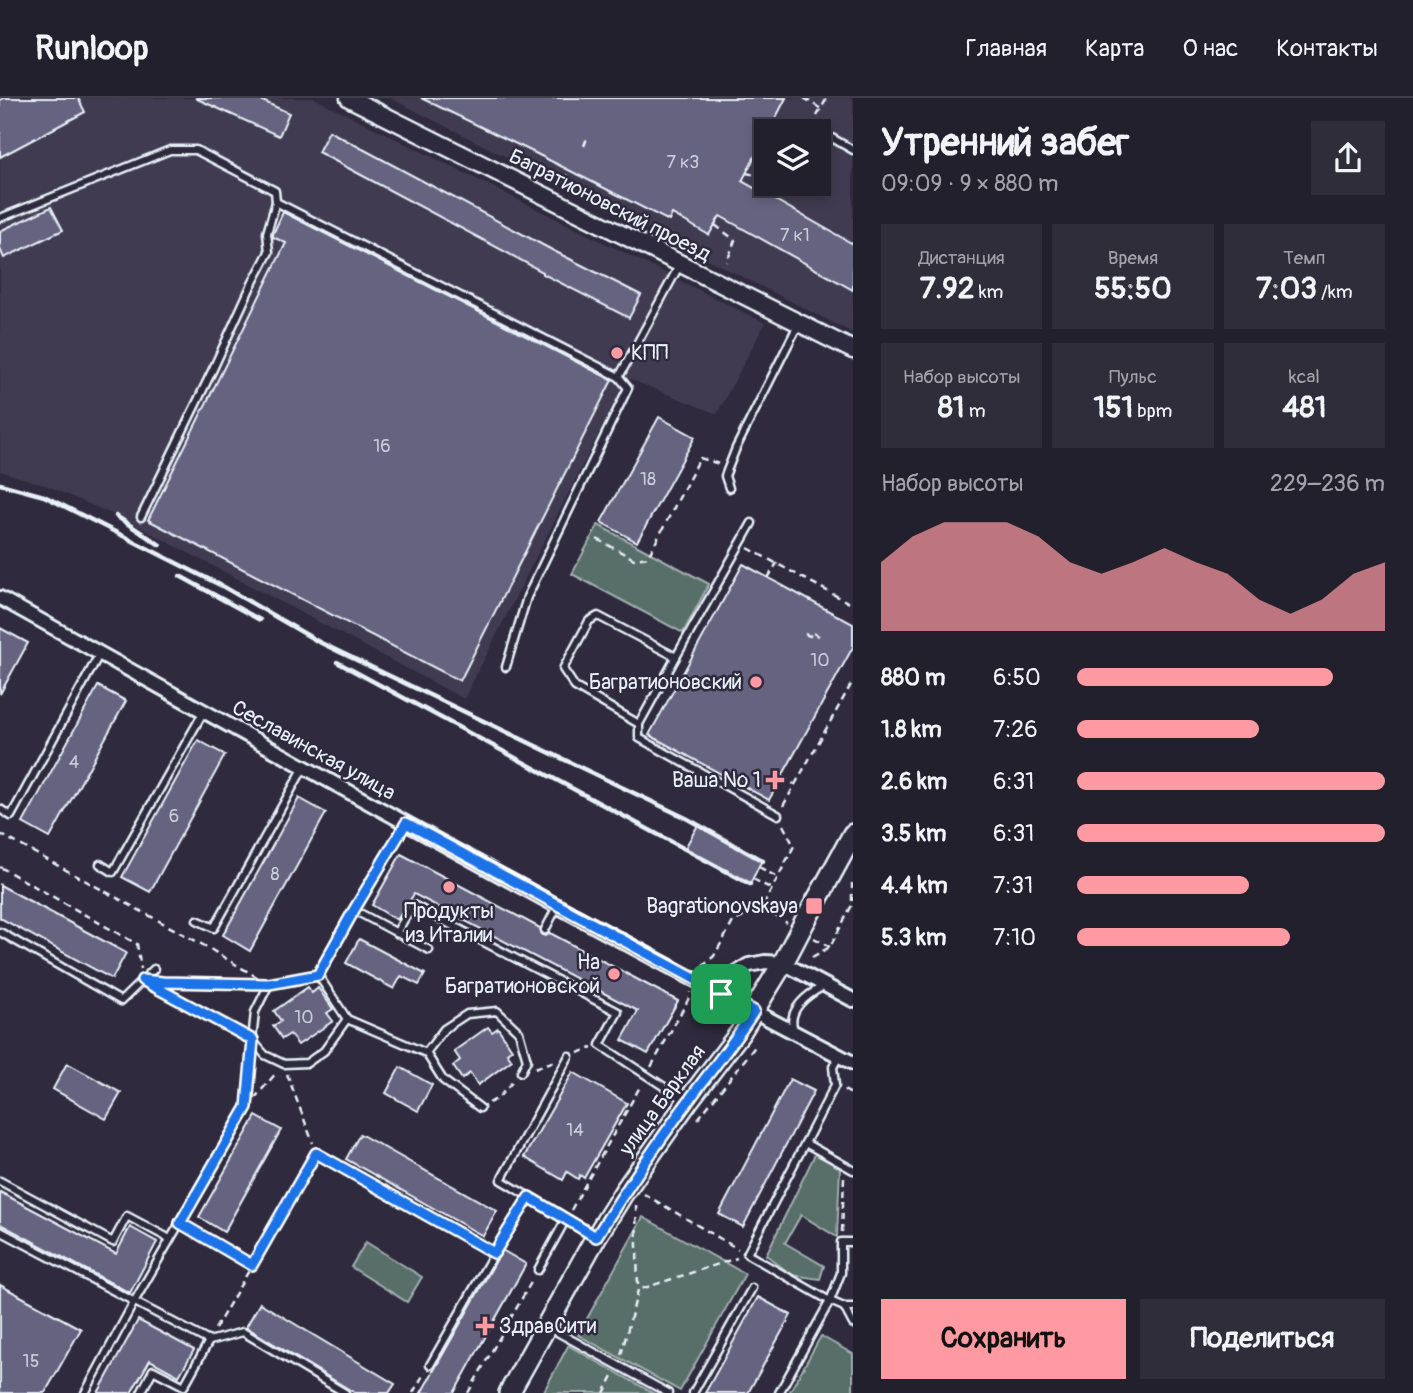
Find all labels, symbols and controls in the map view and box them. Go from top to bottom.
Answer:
text: Runloop [35,28,149,69]
text: Главная [966,34,1047,63]
text: Карта [1085,34,1145,63]
text: О нас [1183,34,1238,63]
text: Контакты [1276,34,1378,63]
map controls [754,119,831,196]
button: layers [754,119,831,196]
text: Утренний забег [881,119,1129,167]
button: share [1311,121,1385,195]
street label: Багратионовский проезд [504,143,716,268]
house number: 7 к3 [667,151,699,174]
text: 09:09 · 9 × 880 m [881,169,1058,198]
house number: 7 к1 [780,224,810,247]
text: Дистанция [919,246,1005,270]
text: Время [1108,246,1158,270]
text: Темп [1283,246,1325,270]
text: 7.92 [920,270,975,307]
text: 55:50 [1094,270,1172,307]
text: 7:03 [1256,270,1317,307]
text: km [975,280,1003,304]
text: /km [1317,280,1353,304]
place label: КПП [631,340,668,367]
marker: КПП [609,345,625,361]
text: Набор высоты [903,365,1020,389]
text: Пульс [1109,365,1157,389]
text: kcal [1289,365,1320,389]
text: 81 [938,389,965,426]
text: 151 [1093,389,1133,426]
text: 481 [1282,389,1326,426]
text: m [965,399,986,423]
text: bpm [1133,399,1173,423]
house number: 16 [373,435,391,458]
house number: 18 [640,468,656,491]
text: Набор высоты [881,469,1023,498]
text: 229–236 m [1270,469,1385,498]
house number: 10 [810,649,830,672]
text: 880 m [881,663,945,692]
text: 6:50 [993,663,1041,692]
place label: Багратионовский [589,669,742,696]
marker: Багратионовский [748,674,764,690]
street label: Сеславинская улица [227,694,400,807]
text: 1.8 km [881,715,942,744]
text: 7:26 [993,715,1038,744]
house number: 4 [69,751,80,774]
place label: Ваша № 1 [672,767,761,794]
text: 2.6 km [881,767,947,796]
text: 6:31 [993,767,1034,796]
marker: Ваша № 1 [767,772,783,788]
house number: 6 [169,805,179,828]
text: 3.5 km [881,819,946,848]
text: 6:31 [993,819,1034,848]
house number: 8 [270,863,280,886]
text: 4.4 km [881,871,948,900]
text: 7:31 [993,871,1033,900]
marker: Продукты из Италии [441,879,457,895]
place label: Bagrationovskaya [646,893,798,920]
marker: Bagrationovskaya [804,896,824,916]
place label: Продукты из Италии [404,898,494,949]
text: 5.3 km [881,923,946,952]
text: 7:10 [993,923,1036,952]
place label: На Багратионовской [445,949,600,1000]
pin [691,964,751,1024]
marker: На Багратионовской [606,966,622,982]
icon: arrive [702,975,740,1013]
house number: 10 [294,1006,314,1029]
street label: улица Барклая [613,1040,712,1162]
house number: 14 [566,1119,584,1142]
button: Сохранить [881,1299,1126,1379]
button: Поделиться [1140,1299,1385,1379]
place label: ЗдравСити [499,1313,596,1340]
marker: ЗдравСити [477,1318,493,1334]
house number: 15 [23,1350,39,1373]

